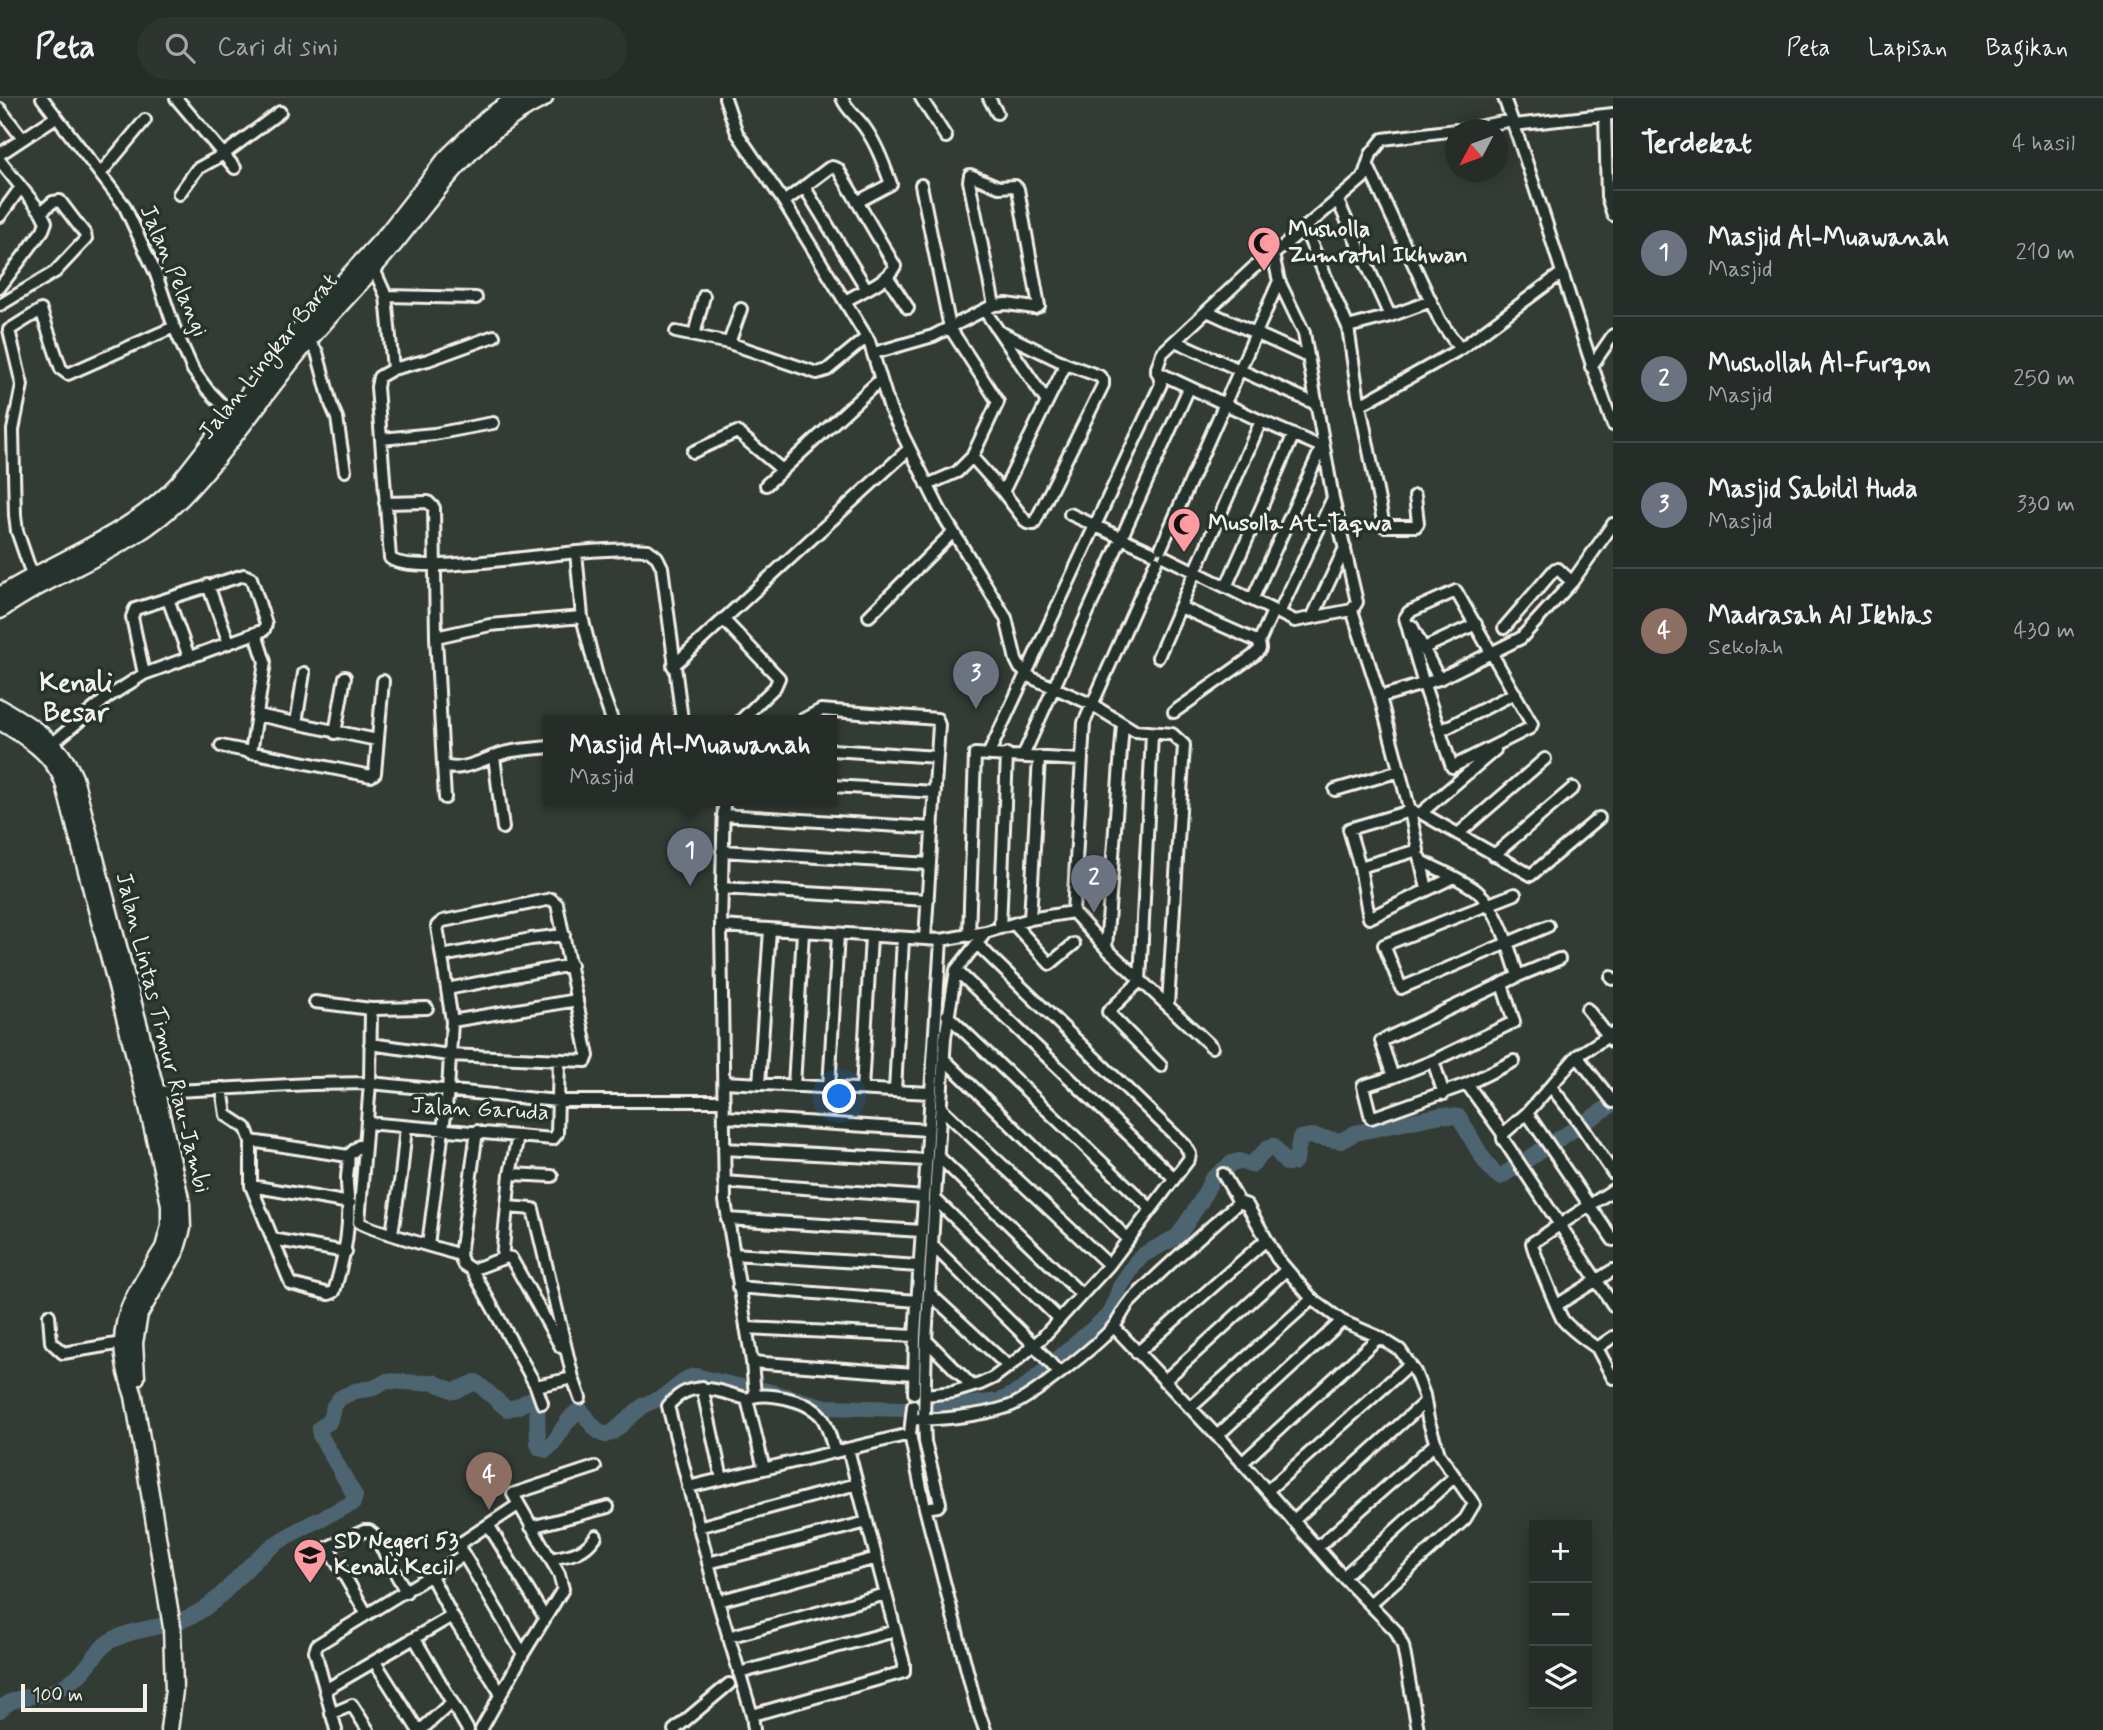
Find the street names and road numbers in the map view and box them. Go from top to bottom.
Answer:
street label: Jalan Pelangi [132,200,214,342]
street label: Jalan Lingkar Barat [192,267,347,448]
street label: Jalan Lintas Timur Riau-Jambi [108,870,216,1196]
street label: Jalan Garuda [410,1091,550,1129]

